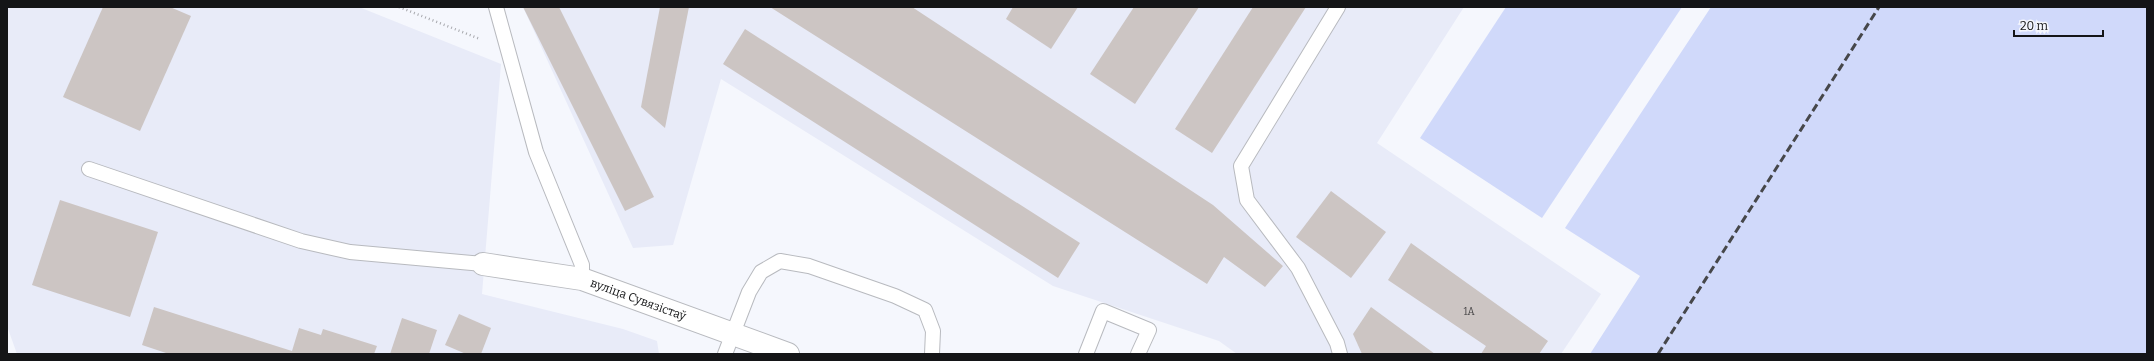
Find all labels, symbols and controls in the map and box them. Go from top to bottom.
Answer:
scale bar [2014,12,2103,38]
text: 20 m [2020,19,2049,33]
street label: вуліца Сувязістаў [588,276,689,324]
house number: 1А [1463,306,1475,318]

